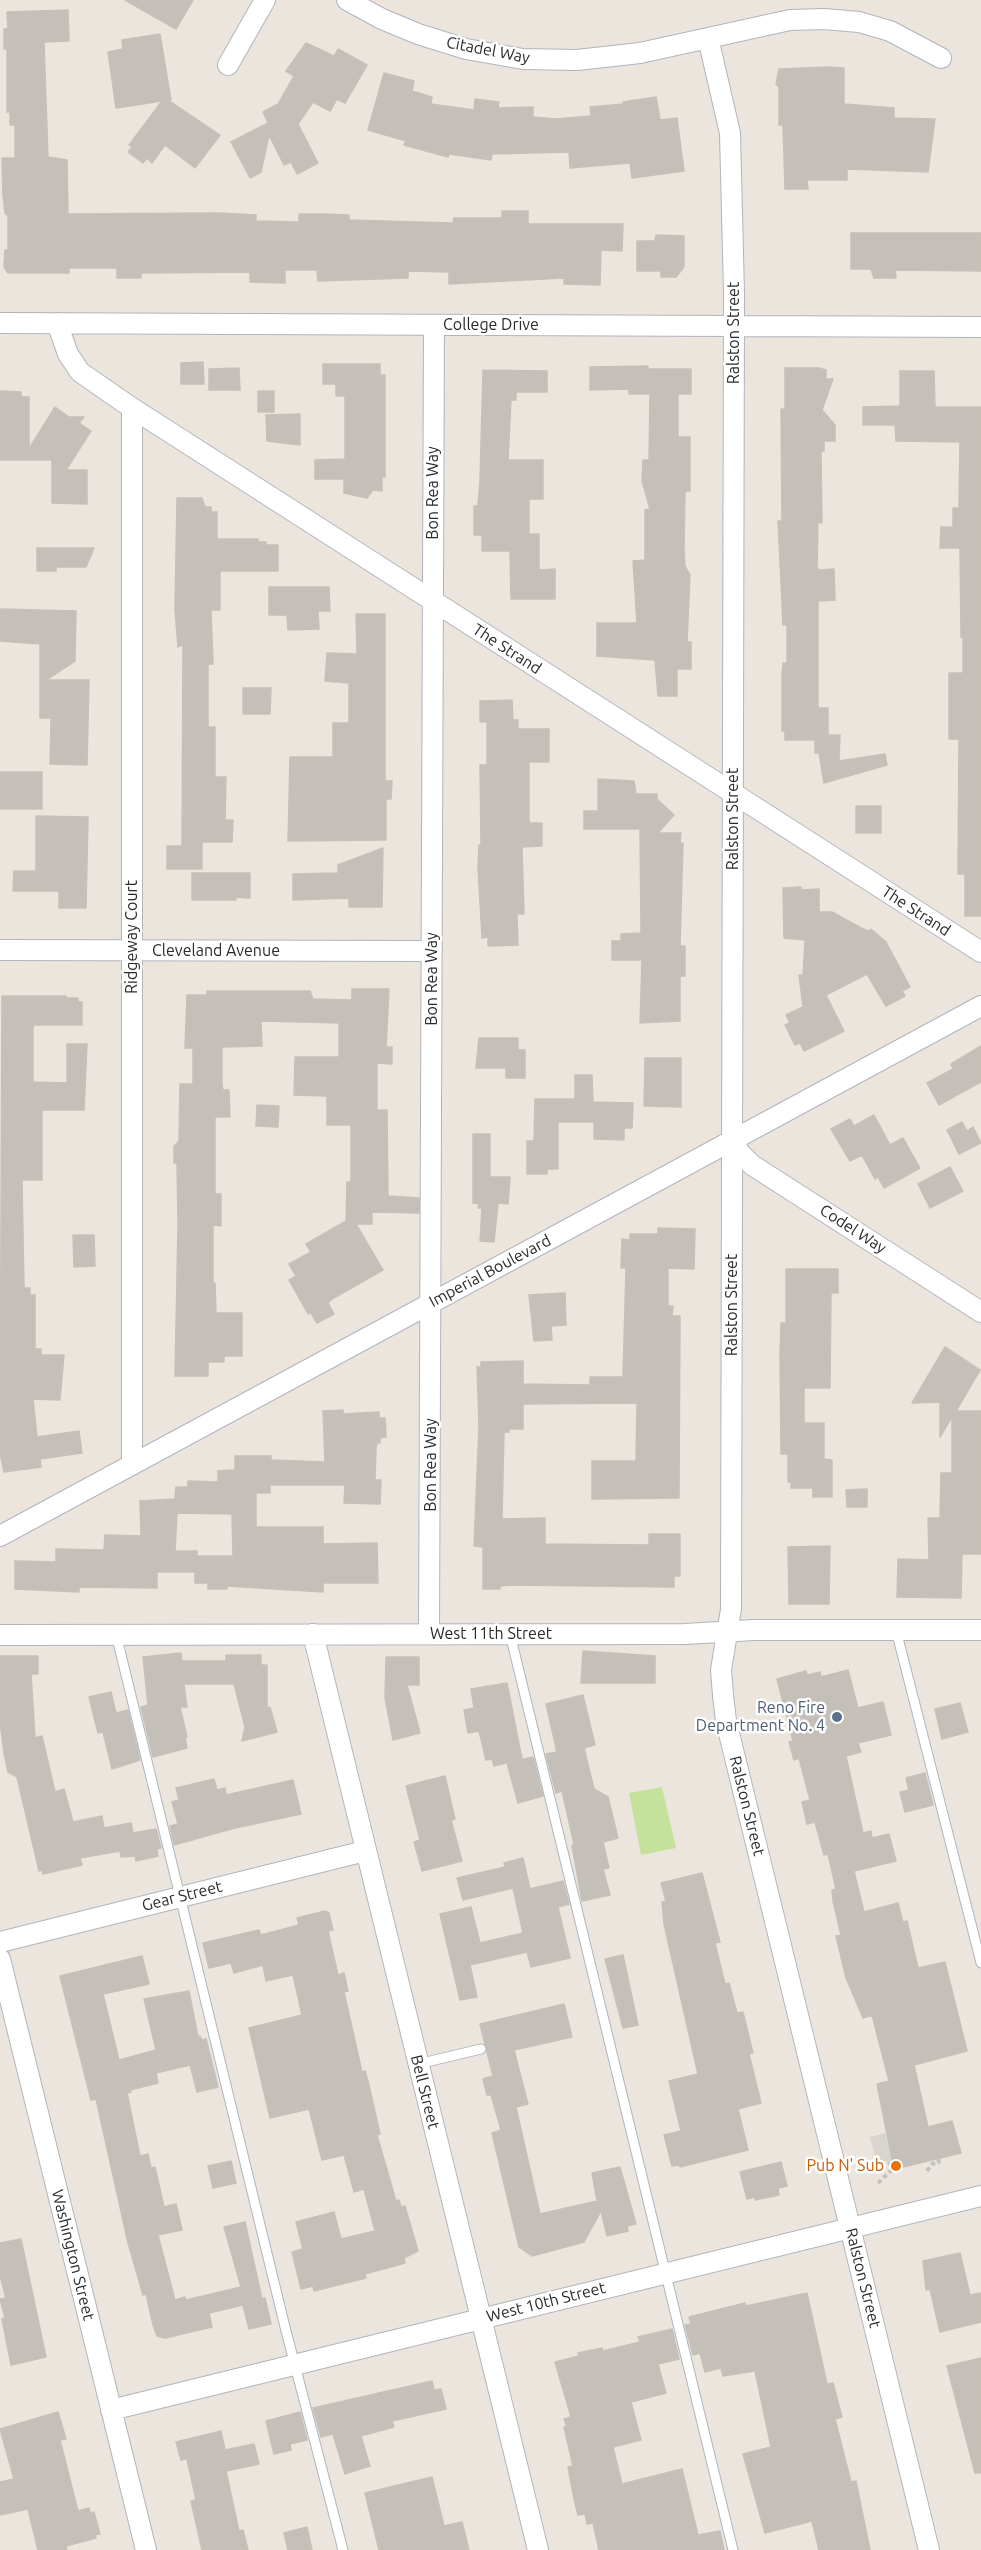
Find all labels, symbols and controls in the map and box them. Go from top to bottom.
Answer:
street label: Citadel Way [445,33,531,67]
street label: Ralston Street [724,282,744,384]
street label: College Drive [443,315,539,335]
street label: Bon Rea Way [423,446,443,540]
street label: The Strand [469,620,545,678]
street label: Ralston Street [723,768,743,870]
street label: Ridgeway Court [122,880,142,994]
street label: The Strand [878,882,954,940]
street label: Bon Rea Way [422,932,442,1026]
street label: Cleveland Avenue [152,941,280,961]
street label: Codel Way [816,1200,890,1258]
street label: Imperial Boulevard [426,1231,554,1311]
street label: Ralston Street [722,1254,742,1356]
street label: Bon Rea Way [421,1418,441,1512]
street label: West 11th Street [430,1624,552,1644]
place label: Reno Fire Department No. 4 [696,1698,825,1736]
marker: Reno Fire Department No. 4 [830,1710,844,1724]
street label: Ralston Street [725,1754,769,1858]
street label: Gear Street [140,1877,224,1915]
street label: Bell Street [407,2053,443,2131]
place label: Pub N' Sub [806,2156,884,2176]
marker: Pub N' Sub [889,2159,903,2173]
street label: Washington Street [47,2188,99,2322]
street label: Ralston Street [841,2226,885,2330]
street label: West 10th Street [484,2278,608,2326]

